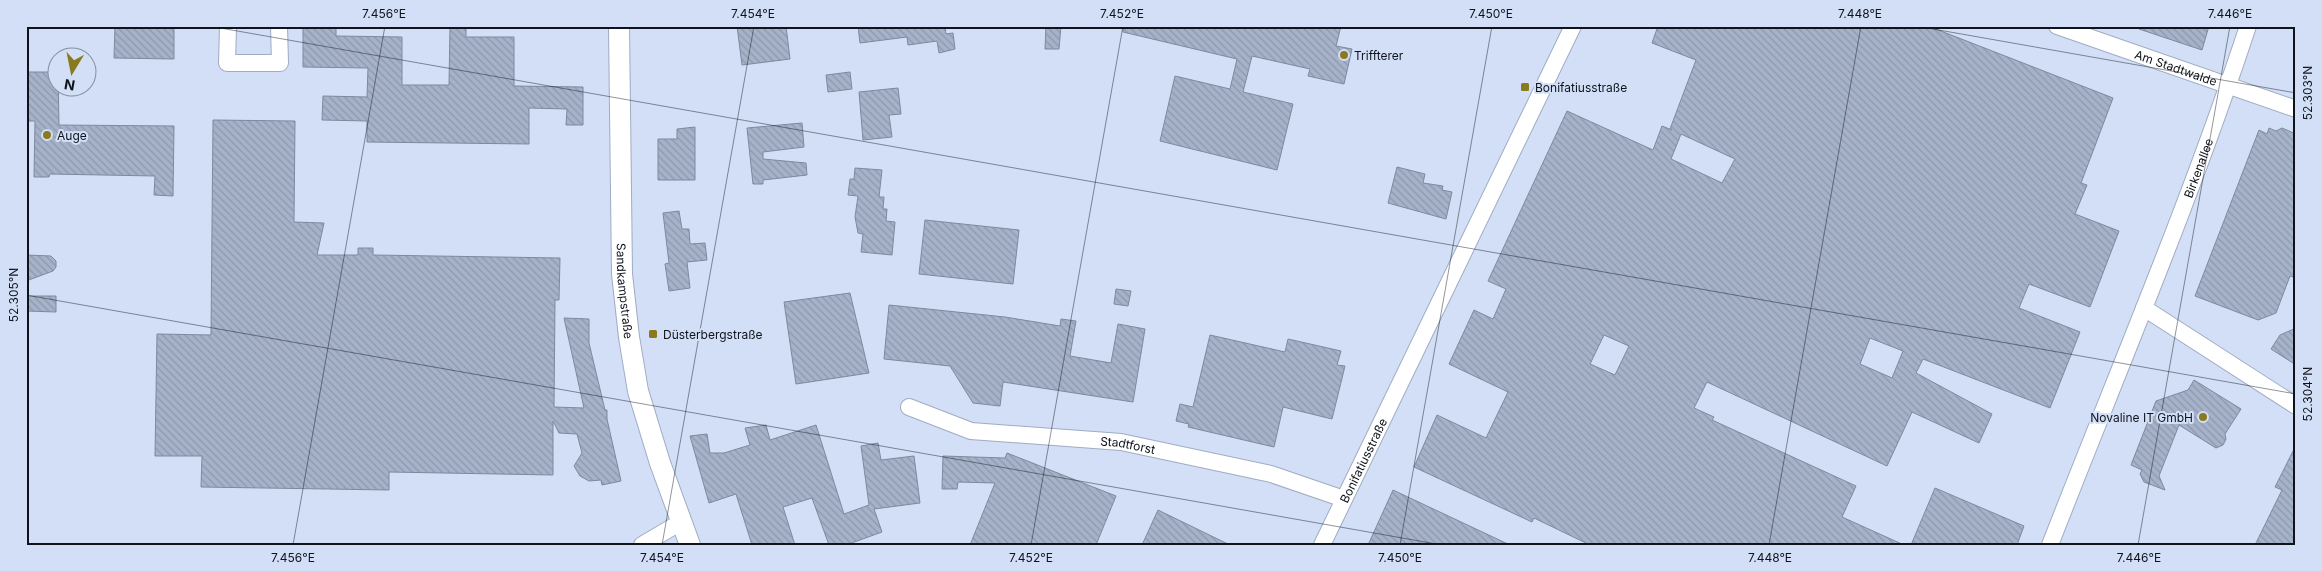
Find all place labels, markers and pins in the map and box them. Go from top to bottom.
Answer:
place label: Triffterer [1354,48,1404,63]
marker: Triffterer [1338,49,1350,61]
place label: Bonifatiusstraße [1535,80,1627,95]
marker: Bonifatiusstraße [1519,81,1531,93]
place label: Auge [57,128,87,143]
marker: Auge [41,129,53,141]
place label: Düsterbergstraße [663,327,763,342]
marker: Düsterbergstraße [647,328,659,340]
place label: Novaline IT GmbH [2090,410,2193,425]
marker: Novaline IT GmbH [2197,411,2209,423]

